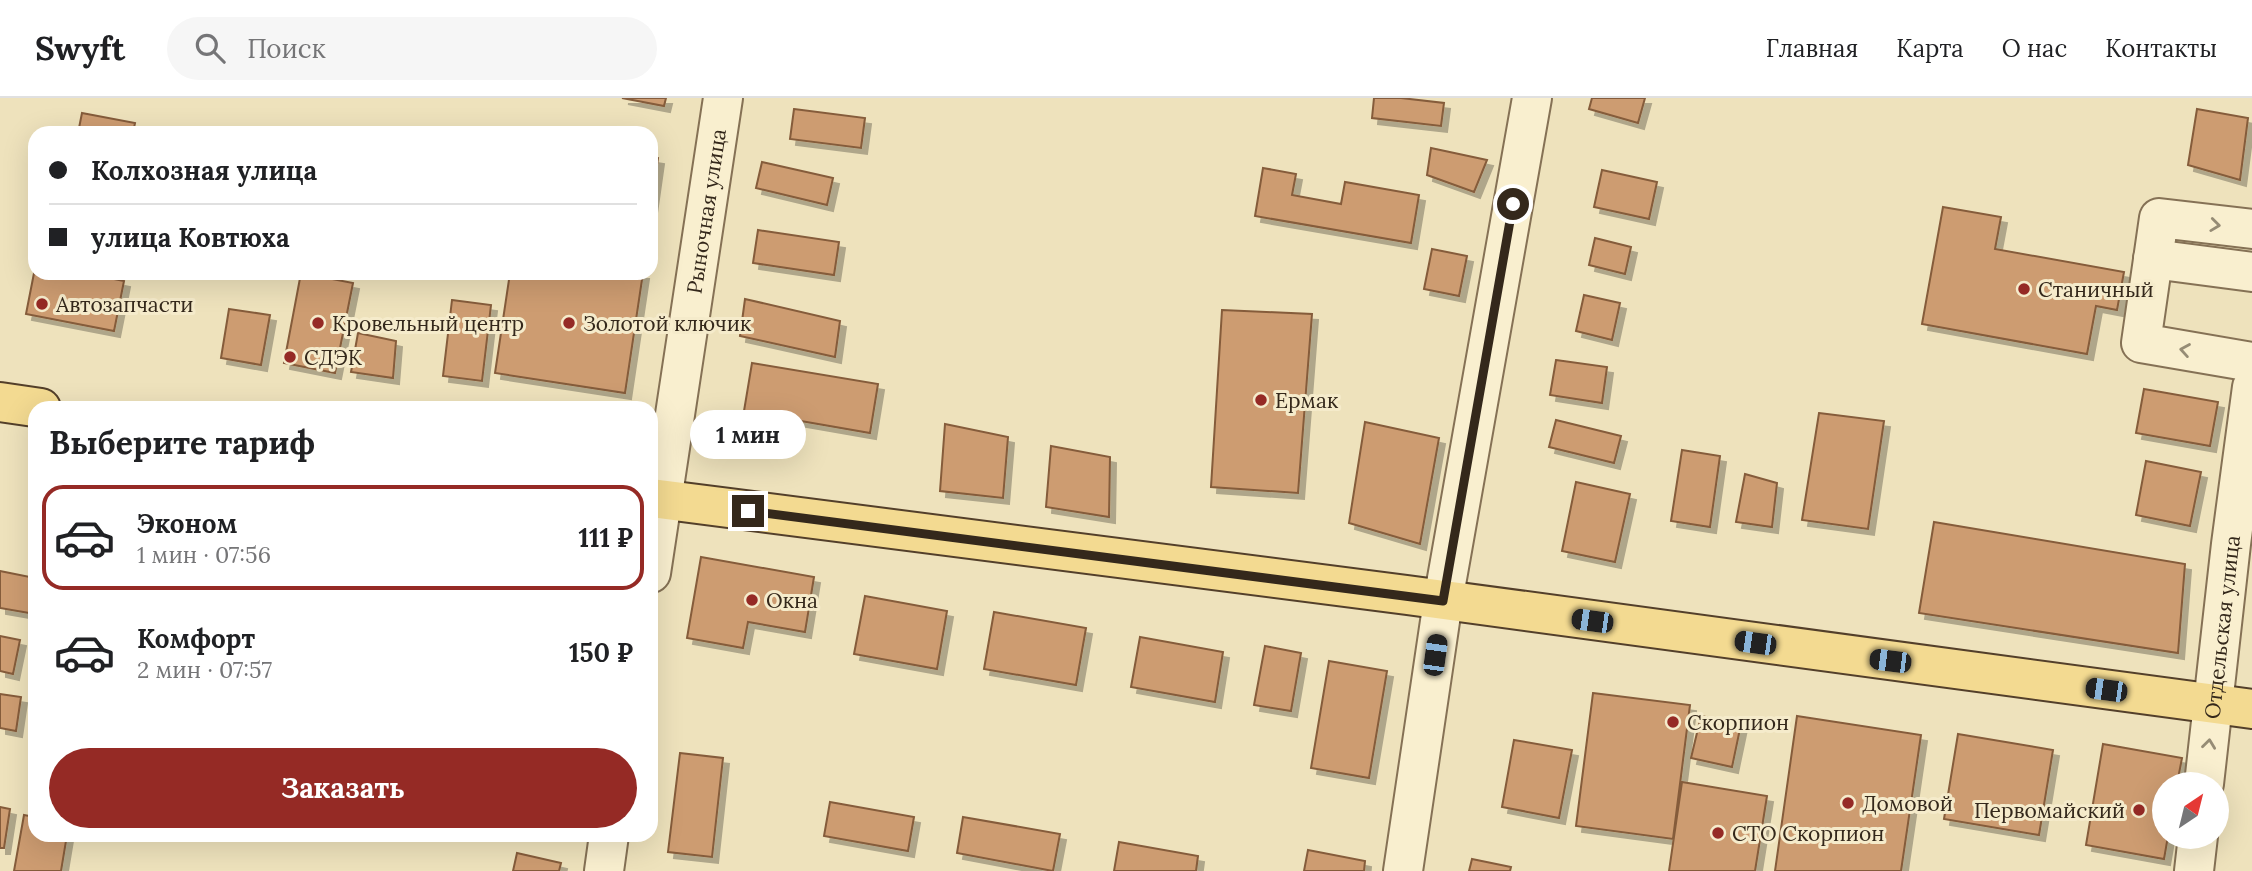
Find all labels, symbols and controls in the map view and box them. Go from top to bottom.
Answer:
search box [167,17,657,80]
text: Swyft [35,27,125,69]
icon: search [191,29,229,67]
text: Поиск [247,32,326,65]
text: Главная [1766,33,1858,64]
text: Карта [1896,33,1964,64]
text: О нас [2002,33,2067,64]
text: Контакты [2105,33,2217,64]
street label: Рыночная улица [680,127,732,296]
text: Колхозная улица [91,154,317,187]
route start [1497,188,1529,220]
one-way arrow [2209,217,2221,232]
text: улица Ковтюха [91,221,290,254]
place label: Станичный [2038,276,2154,303]
marker: Станичный [2016,281,2032,297]
place label: Автозапчасти [55,291,193,318]
marker: Автозапчасти [34,296,50,312]
place label: Кровельный центр [332,310,524,337]
place label: Золотой ключик [583,310,752,337]
marker: Кровельный центр [310,315,326,331]
marker: Золотой ключик [561,315,577,331]
one-way arrow [2179,343,2191,358]
place label: СДЭК [304,344,363,371]
marker: СДЭК [282,349,298,365]
place label: Ермак [1275,387,1339,414]
marker: Ермак [1253,392,1269,408]
callout: 1 мин [690,410,806,458]
text: 1 мин [716,420,780,449]
text: Выберите тариф [49,422,315,463]
route end [732,495,764,527]
icon: car [53,506,116,569]
text: Эконом [137,507,237,540]
text: 111 ₽ [578,521,633,554]
street label: Отдельская улица [2198,533,2246,720]
text: 1 мин · 07:56 [137,540,271,569]
place label: Окна [766,587,818,614]
marker: Окна [744,592,760,608]
car [1570,608,1615,634]
icon: car [53,621,116,684]
text: Комфорт [137,622,255,655]
car [1733,630,1778,656]
car [1422,633,1449,677]
text: 150 ₽ [569,636,633,669]
car [1868,648,1913,674]
text: 2 мин · 07:57 [137,655,272,684]
car [2084,677,2129,703]
place label: Скорпион [1687,709,1789,736]
marker: Скорпион [1665,714,1681,730]
one-way arrow [2202,738,2217,750]
button: Заказать [49,748,637,828]
north arrow [2152,772,2230,849]
map controls [2152,772,2229,849]
place label: Домовой [1862,790,1953,817]
marker: Домовой [1840,795,1856,811]
place label: Первомайский [1974,797,2125,824]
marker: Первомайский [2131,802,2147,818]
place label: СТО Скорпион [1732,820,1884,847]
marker: СТО Скорпион [1710,825,1726,841]

